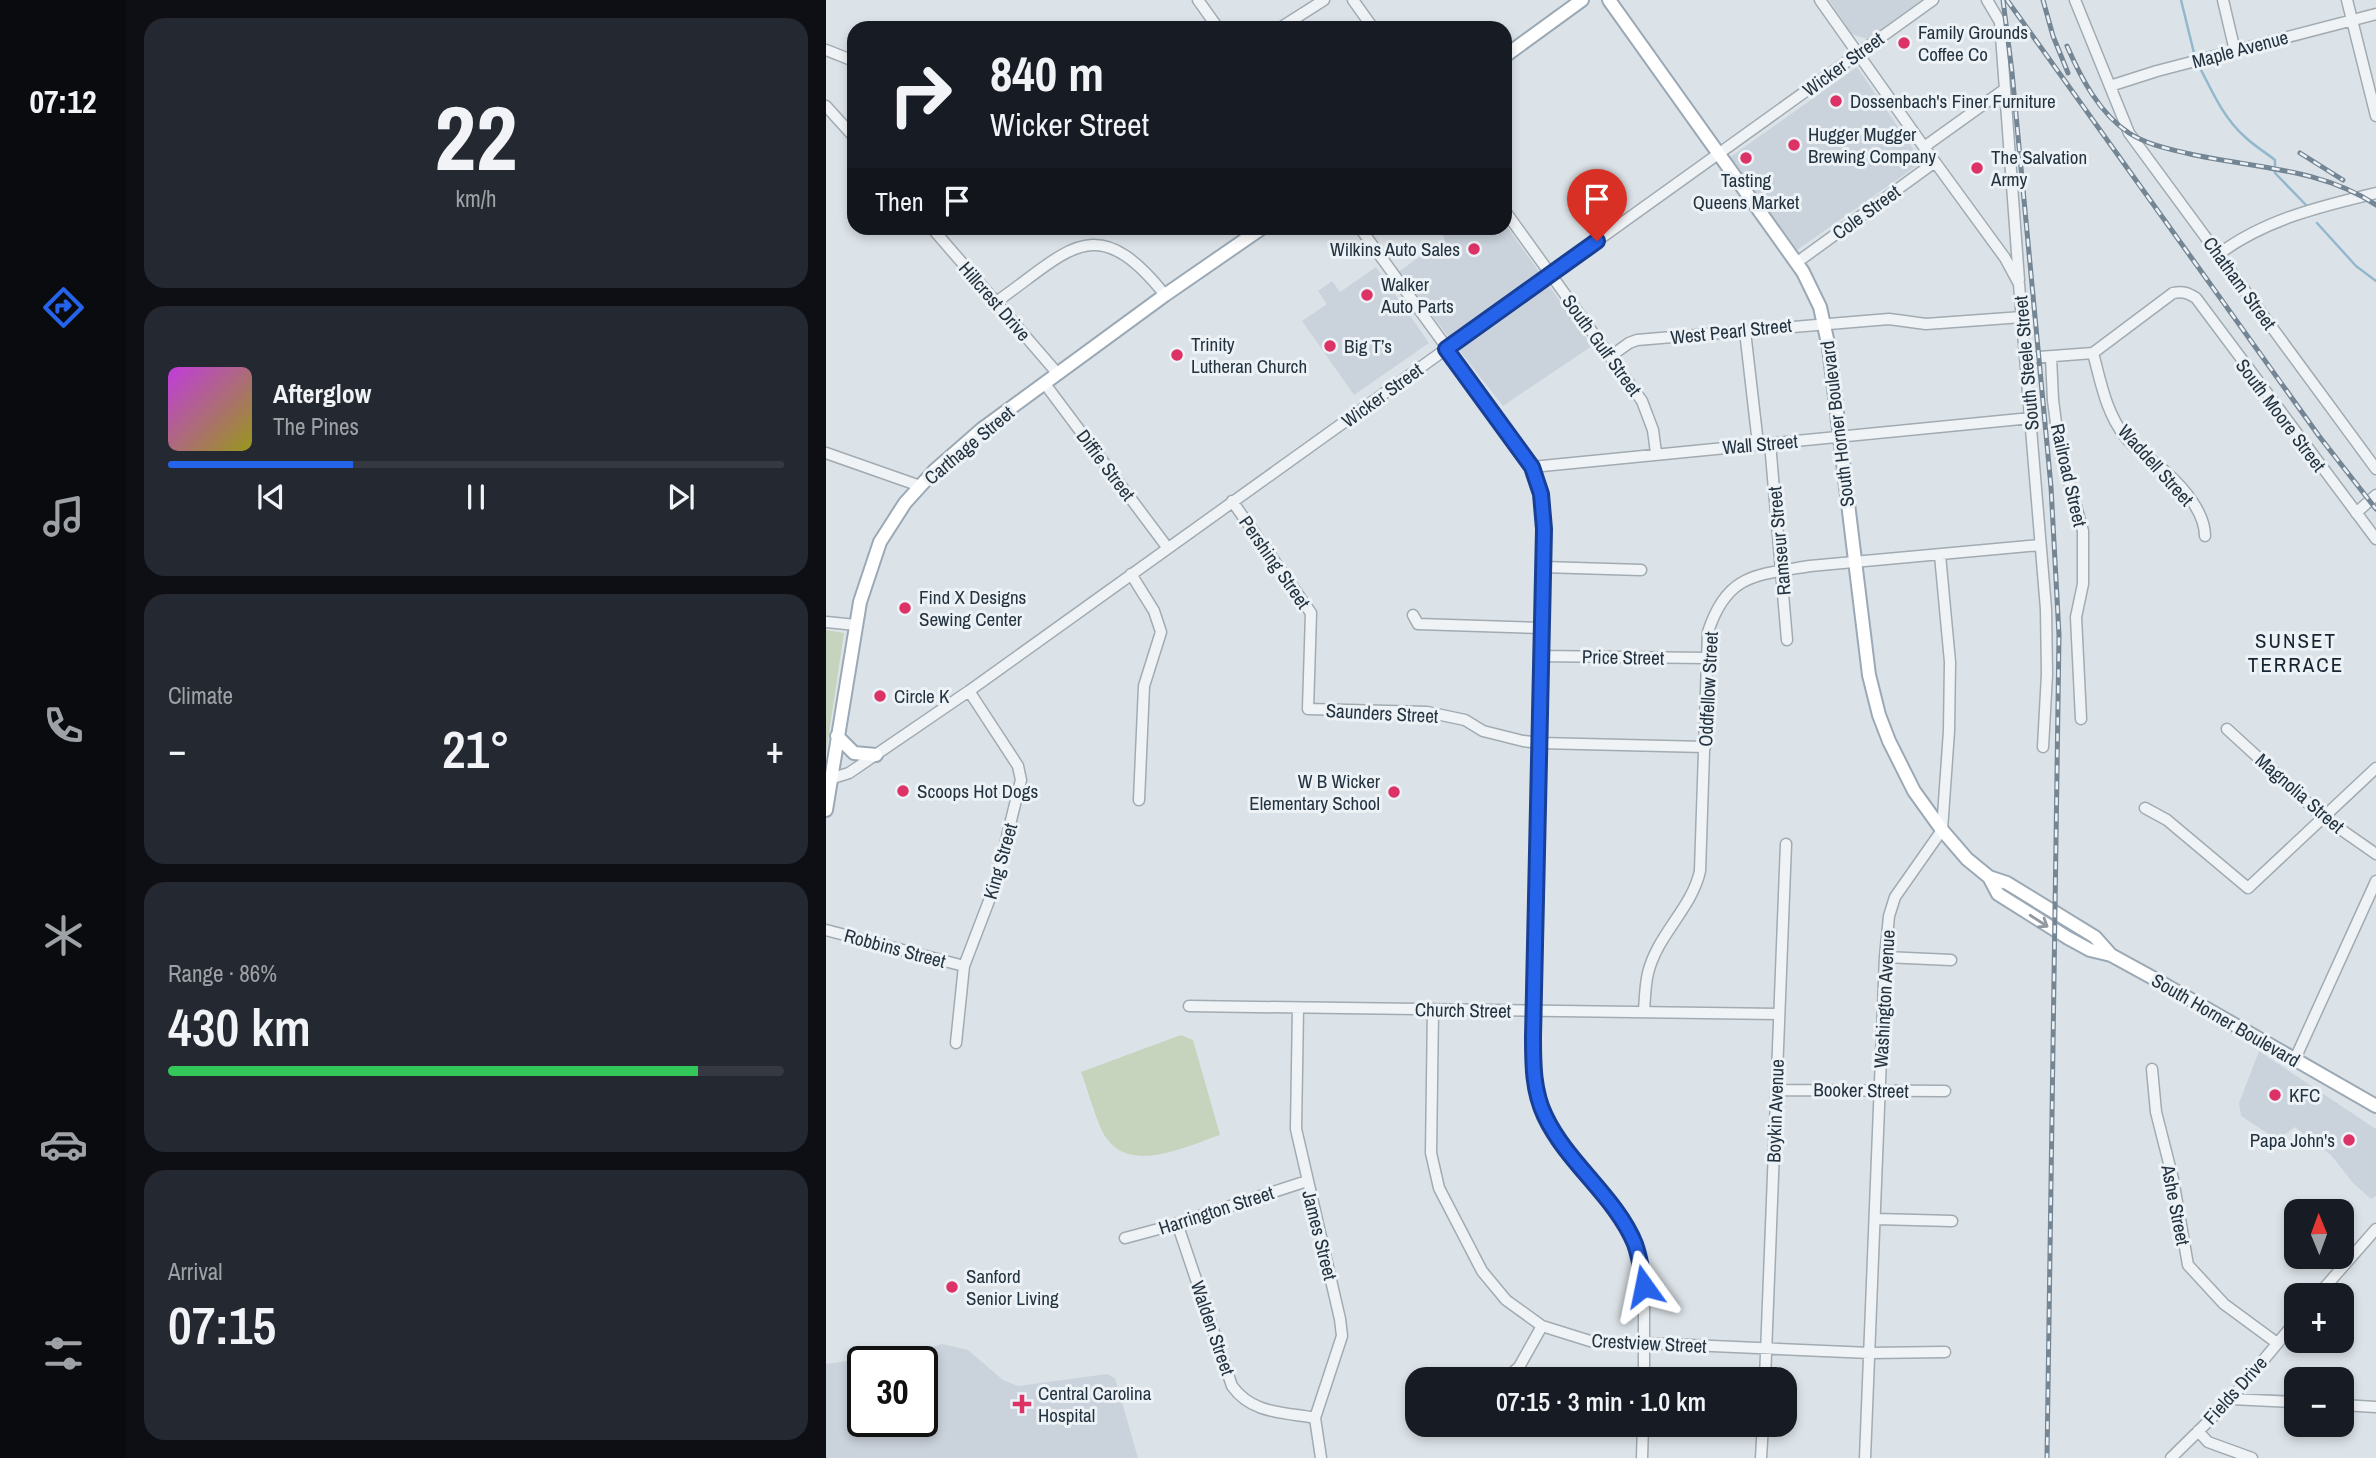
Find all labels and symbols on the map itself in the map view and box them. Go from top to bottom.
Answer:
place label: Family Grounds Coffee Co [1918,19,2028,67]
street label: Maple Avenue [2189,24,2291,74]
street label: Wicker Street [1797,25,1889,102]
marker: Family Grounds Coffee Co [1896,35,1912,51]
place label: Dossenbach's Finer Furniture [1850,88,2056,114]
marker: Dossenbach's Finer Furniture [1828,93,1844,109]
place label: Hugger Mugger Brewing Company [1808,121,1936,169]
marker: Hugger Mugger Brewing Company [1786,137,1802,153]
place label: The Salvation Army [1990,144,2087,192]
marker: Tasting Queens Market [1738,150,1754,166]
marker: The Salvation Army [1969,160,1985,176]
place label: Tasting Queens Market [1693,167,1800,215]
pin [1567,169,1627,241]
street label: Cole Street [1827,178,1906,245]
street label: Chatham Street [2197,231,2283,335]
place label: Wilkins Auto Sales [1330,236,1460,262]
marker: Wilkins Auto Sales [1466,241,1482,257]
street label: Hillcrest Drive [953,256,1037,346]
place label: Walker Auto Parts [1380,271,1454,319]
marker: Walker Auto Parts [1359,287,1375,303]
street label: South Gulf Street [1556,289,1648,402]
street label: South Steele Street [2007,294,2045,431]
street label: West Pearl Street [1669,312,1794,350]
place label: Trinity Lutheran Church [1191,331,1307,379]
place label: Big T’s [1344,333,1392,359]
marker: Big T’s [1322,338,1338,354]
street label: South Horner Boulevard [1814,339,1860,509]
marker: Trinity Lutheran Church [1169,347,1185,363]
street label: South Moore Street [2230,353,2332,477]
street label: Wicker Street [1336,356,1428,433]
street label: Carthage Street [919,399,1020,490]
street label: Waddell Street [2112,419,2200,512]
street label: Railroad Street [2045,421,2094,530]
street label: Diffie Street [1071,424,1142,506]
street label: Wall Street [1721,428,1799,460]
street label: Ramseur Street [1761,485,1797,596]
street label: Pershing Street [1233,510,1317,614]
place label: Find X Designs Sewing Center [919,584,1027,632]
marker: Find X Designs Sewing Center [897,600,913,616]
district label: SUNSET TERRACE [2248,626,2344,679]
street label: Oddfellow Street [1692,630,1724,747]
street label: Price Street [1582,643,1665,671]
place label: Circle K [894,683,950,709]
marker: Circle K [872,688,888,704]
street label: Saunders Street [1325,697,1440,729]
street label: Magnolia Street [2250,747,2351,839]
place label: W B Wicker Elementary School [1249,768,1381,816]
place label: Scoops Hot Dogs [917,778,1038,804]
marker: Scoops Hot Dogs [895,783,911,799]
marker: W B Wicker Elementary School [1386,784,1402,800]
street label: King Street [977,819,1023,902]
one-way arrow [2029,914,2049,928]
street label: Robbins Street [841,922,949,974]
street label: Washington Avenue [1867,929,1901,1069]
street label: South Horner Boulevard [2147,967,2305,1073]
street label: Church Street [1415,996,1512,1024]
street label: Boykin Avenue [1760,1059,1790,1163]
street label: Booker Street [1813,1076,1910,1104]
place label: KFC [2289,1082,2320,1108]
marker: KFC [2267,1087,2283,1103]
place label: Papa John's [2250,1127,2335,1153]
marker: Papa John's [2341,1132,2357,1148]
street label: Ashe Street [2155,1162,2197,1248]
street label: Harrington Street [1155,1179,1277,1241]
street label: James Street [1296,1187,1344,1283]
north arrow [2284,1199,2354,1269]
position arrow [1607,1249,1681,1323]
place label: Sanford Senior Living [966,1263,1059,1311]
street label: Walden Street [1185,1277,1241,1379]
marker: Sanford Senior Living [944,1279,960,1295]
street label: Crestview Street [1591,1327,1708,1359]
speed limit sign: 30 [847,1346,938,1437]
street label: Fields Drive [2197,1350,2273,1430]
place label: Central Carolina Hospital [1038,1380,1152,1428]
marker: Central Carolina Hospital [1012,1394,1032,1414]

